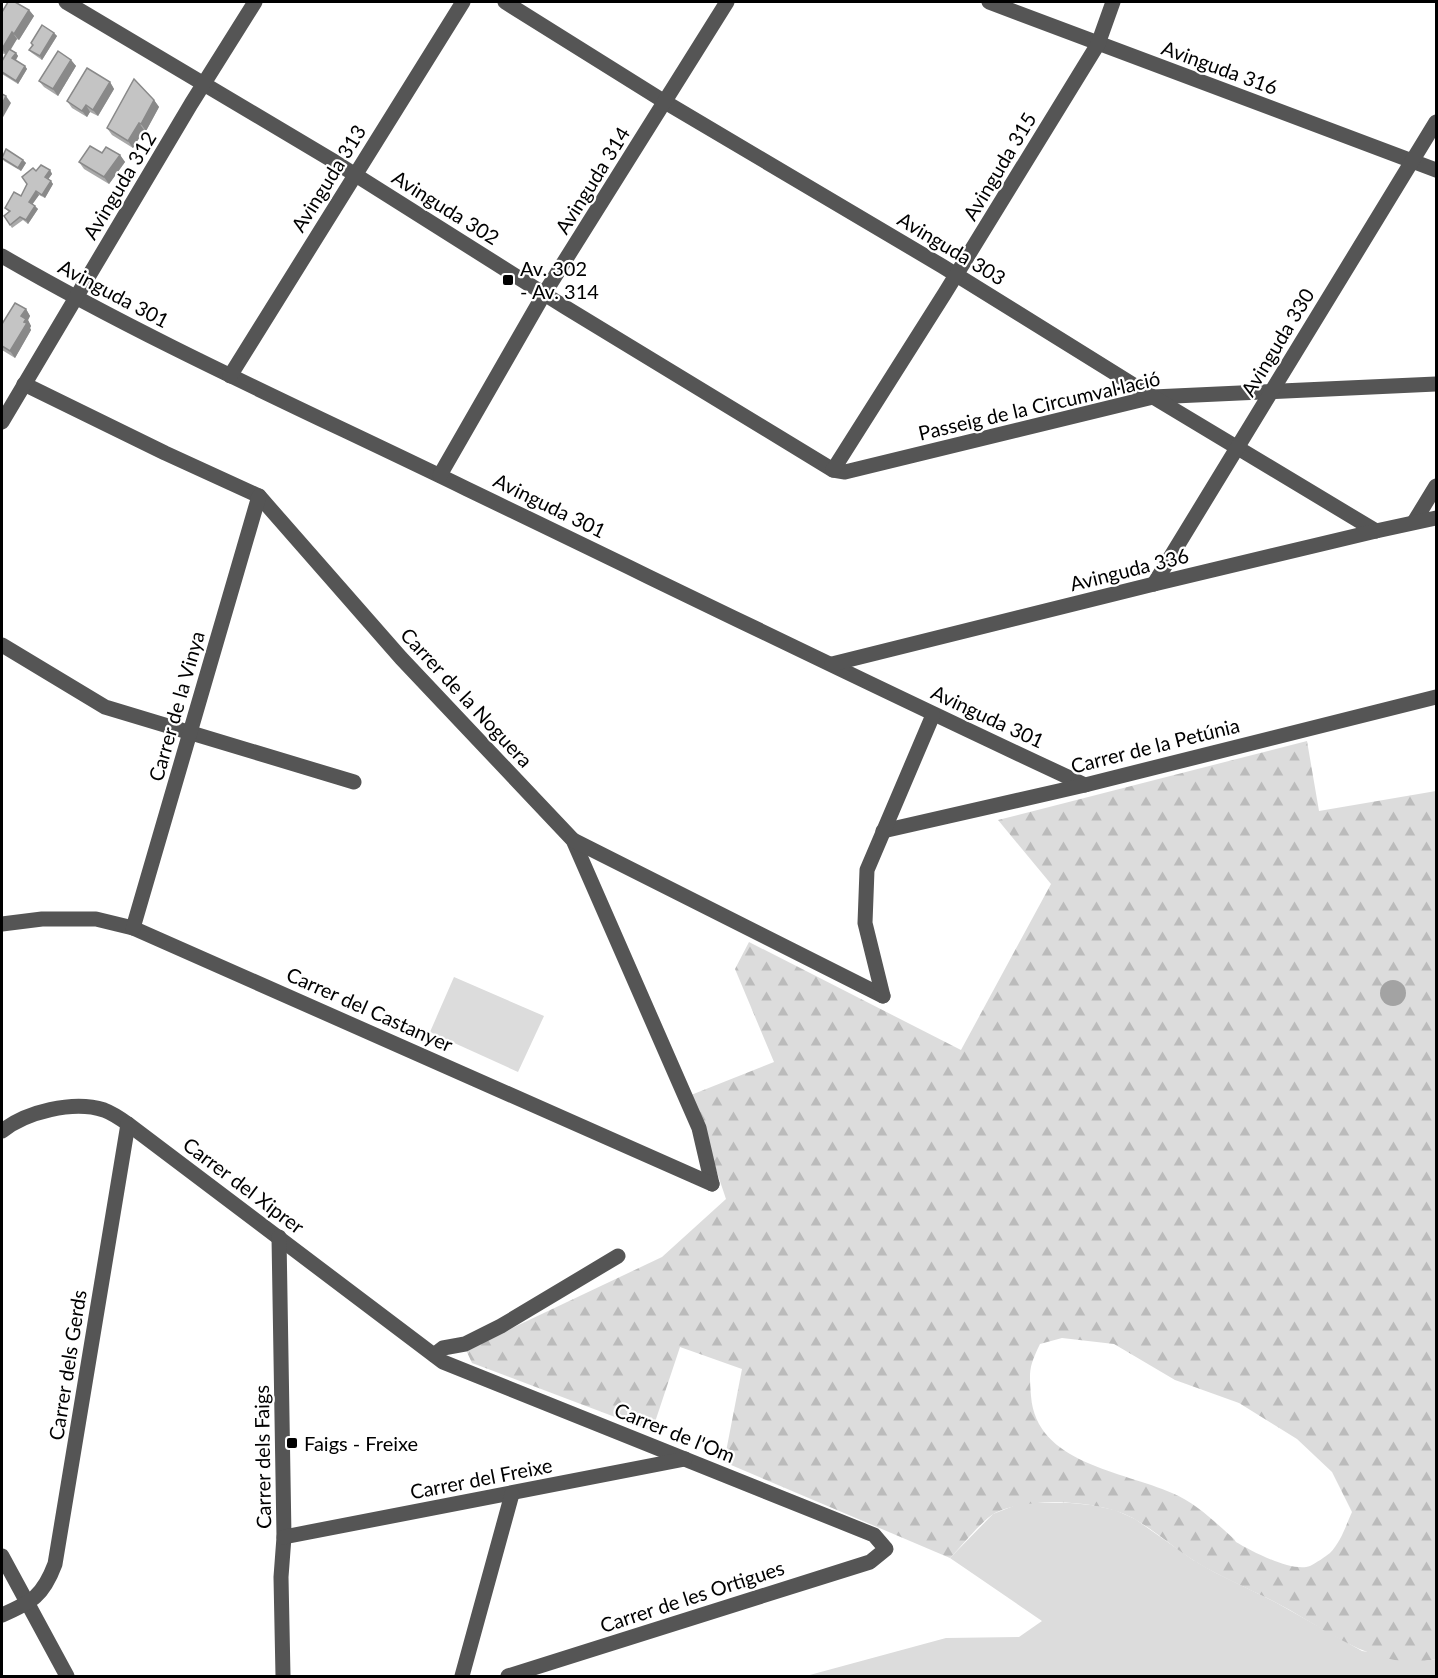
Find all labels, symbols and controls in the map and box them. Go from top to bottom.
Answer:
street label: Avinguda 316 [1159,35,1281,99]
street label: Avinguda 315 [957,108,1041,224]
street label: Avinguda 313 [286,120,370,236]
street label: Avinguda 314 [550,122,635,238]
street label: Avinguda 312 [77,127,161,243]
street label: Avinguda 302 [388,165,504,249]
street label: Avinguda 303 [894,206,1010,290]
street label: Avinguda 301 [55,254,173,332]
place label: Av. 302 - Av. 314 [520,256,599,303]
marker: Av. 302 - Av. 314 [501,273,515,287]
street label: Avinguda 330 [1235,284,1319,400]
street label: Passeig de la Circumval·lació [916,365,1162,445]
street label: Avinguda 301 [490,468,610,542]
street label: Avinguda 336 [1067,543,1191,595]
street label: Carrer de la Noguera [396,622,538,772]
street label: Carrer de la Vinya [143,628,209,784]
street label: Avinguda 301 [928,679,1048,753]
street label: Carrer de la Petúnia [1068,712,1242,778]
street label: Carrer del Castanyer [283,962,457,1057]
street label: Carrer del Xiprer [179,1132,310,1239]
street label: Carrer dels Gerds [43,1288,91,1442]
street label: Carrer dels Faigs [249,1385,275,1529]
street label: Carrer de l'Om [611,1397,739,1467]
place label: Faigs - Freixe [304,1431,418,1455]
marker: Faigs - Freixe [285,1436,299,1450]
street label: Carrer del Freixe [408,1452,554,1504]
street label: Carrer de les Ortigues [597,1555,787,1637]

